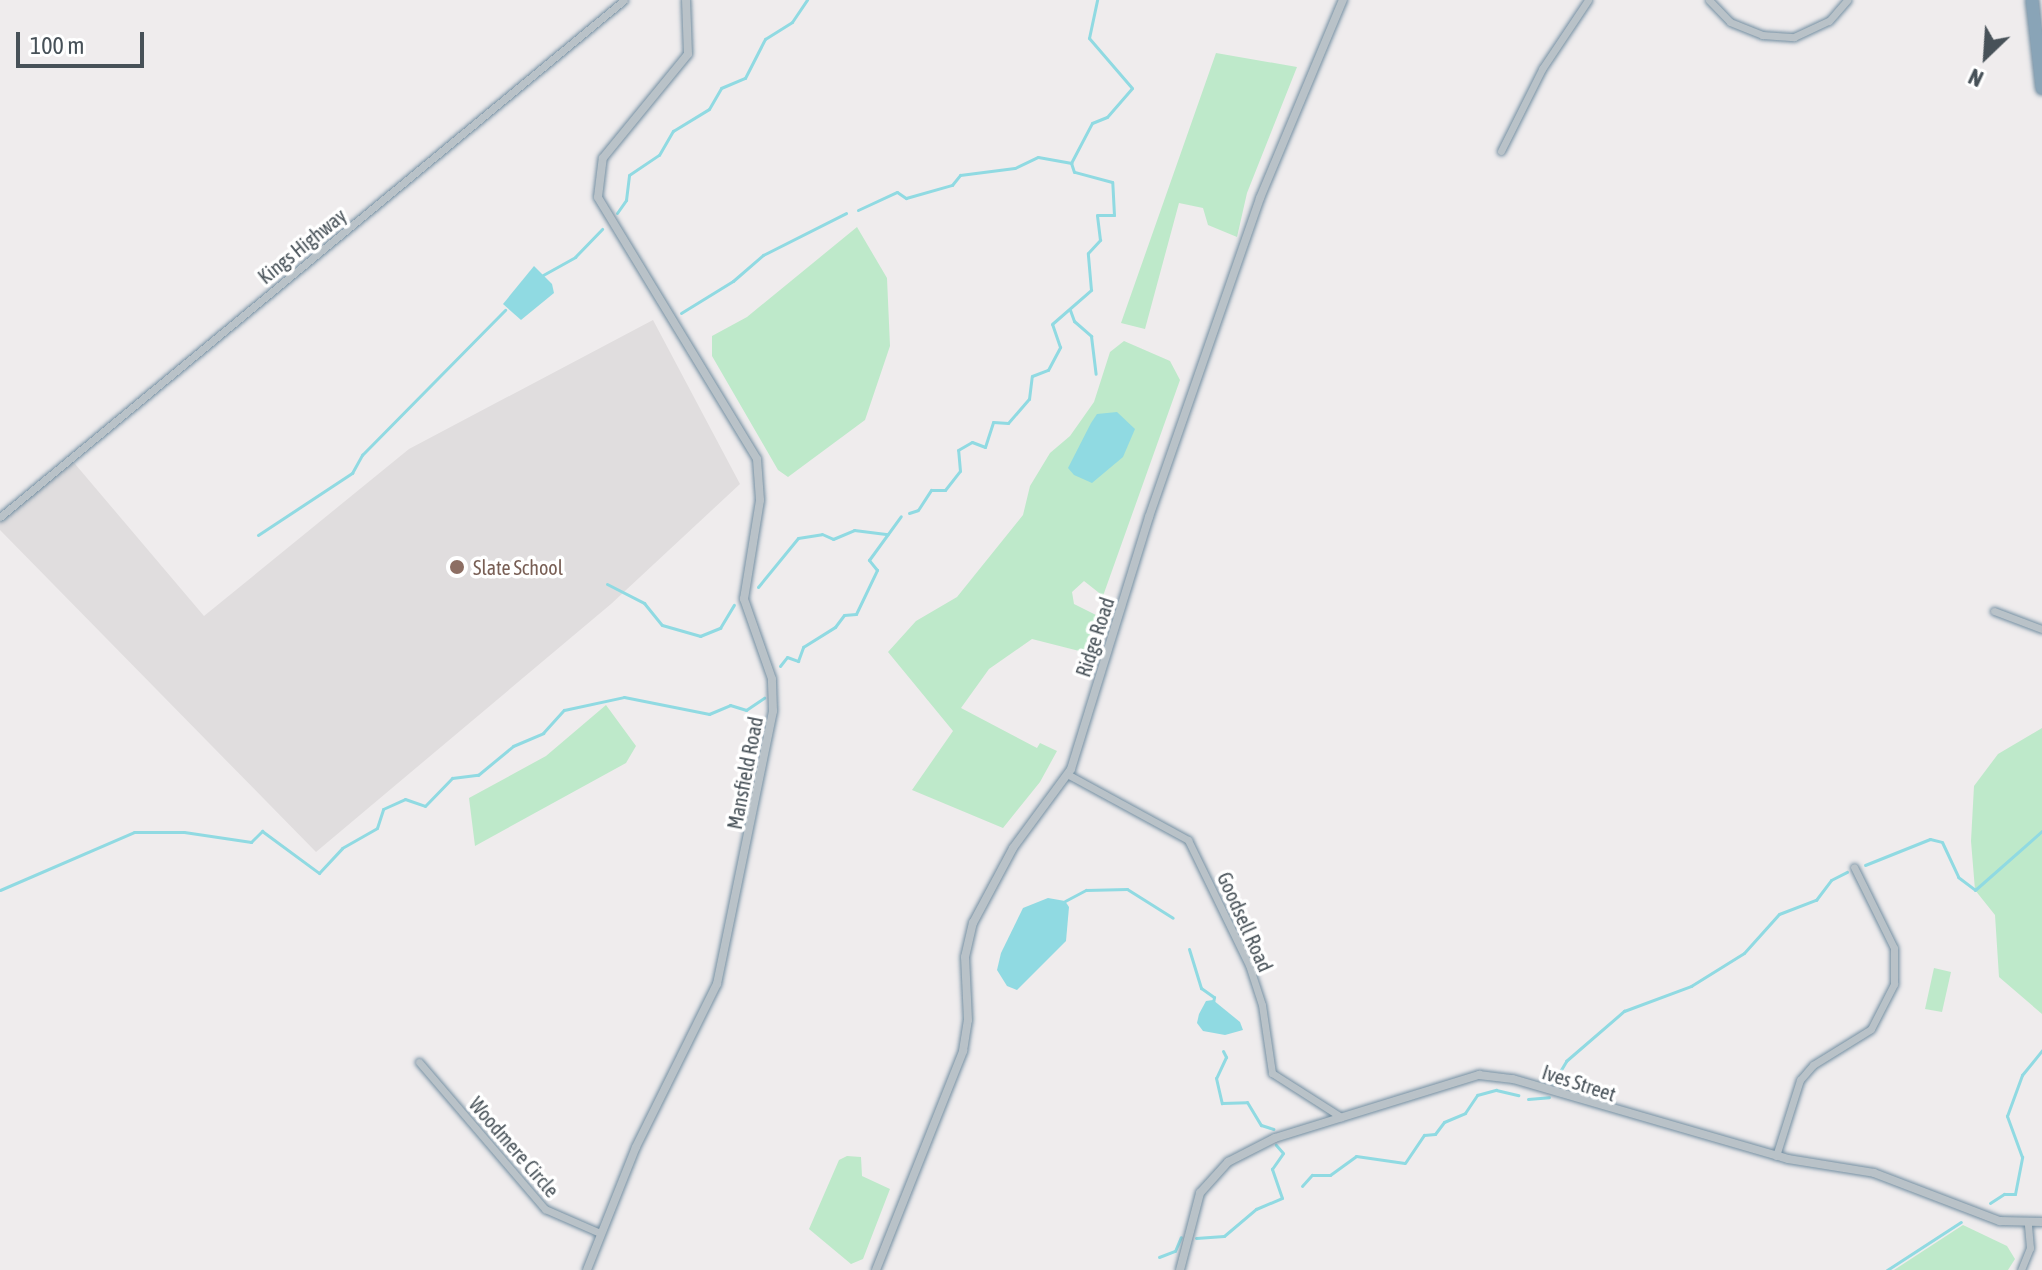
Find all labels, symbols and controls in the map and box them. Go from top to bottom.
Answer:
scale bar [20,16,148,66]
north arrow [1946,16,2026,96]
text: 100 m [30,32,84,59]
text: N [1964,63,1987,92]
street label: Kings Highway [253,203,351,289]
place label: Slate School [473,555,563,579]
marker: Slate School [448,558,466,576]
street label: Ridge Road [1071,594,1119,680]
street label: Mansfield Road [722,715,768,831]
street label: Goodsell Road [1212,868,1278,976]
street label: Ives Street [1539,1060,1619,1106]
street label: Woodmere Circle [464,1092,564,1202]

